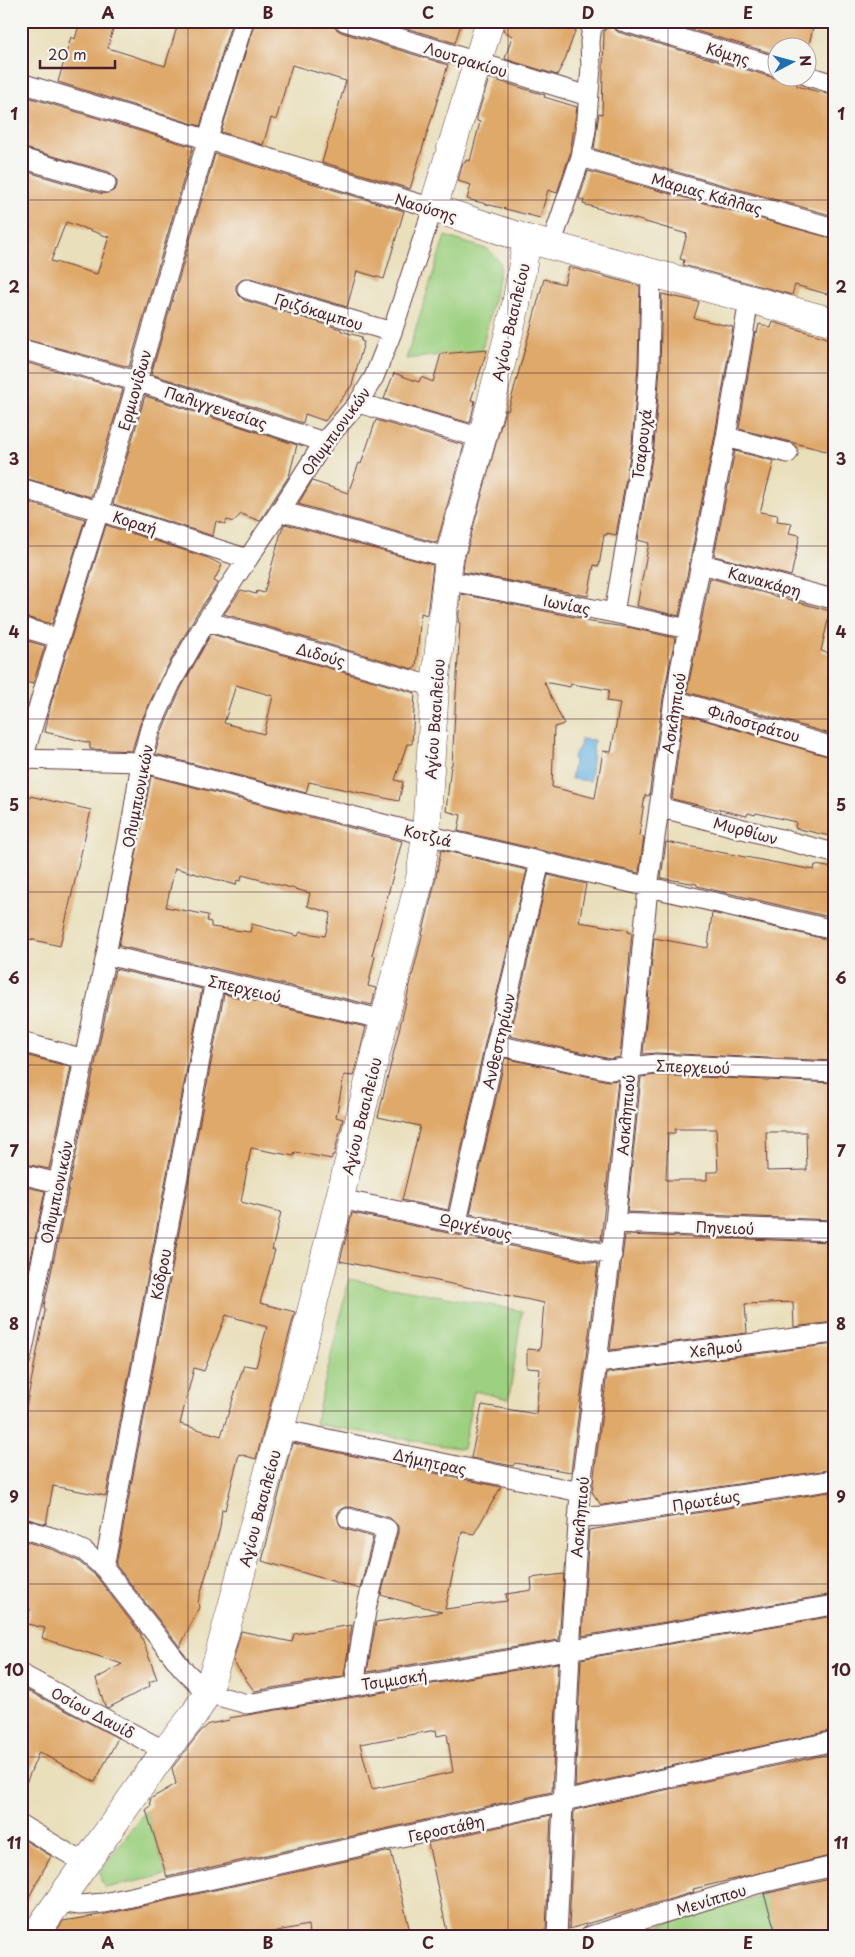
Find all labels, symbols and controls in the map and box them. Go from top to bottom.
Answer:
text: A [102,0,115,24]
text: B [263,0,274,24]
text: C [422,0,434,24]
text: D [582,0,594,24]
text: E [743,0,753,24]
street label: Λουτρακίου [421,35,511,83]
street label: Κόμης [703,36,753,70]
scale bar [40,38,115,70]
north arrow [768,38,818,88]
text: 20 m [48,42,87,65]
text: N [794,54,816,67]
text: 1 [10,101,18,125]
text: 1 [837,101,845,125]
street label: Μαριας Κάλλας [649,166,765,220]
street label: Ναούσης [392,187,460,227]
street label: Αγίου Βασιλείου [485,261,535,383]
text: 2 [8,274,20,298]
text: 2 [835,274,847,298]
street label: Γριζόκαμπου [272,287,366,335]
street label: Ερμιονίδων [111,347,157,433]
street label: Παλιγγενεσίας [162,380,271,435]
street label: Ολυμπιονικών [295,382,375,480]
street label: Τσαρουχά [625,408,657,480]
text: 3 [9,446,19,470]
text: 3 [836,446,846,470]
street label: Κοραή [110,504,160,540]
street label: Κανακάρη [726,560,804,602]
street label: Ιωνίας [541,588,593,620]
text: 4 [9,619,20,643]
text: 4 [836,619,847,643]
street label: Διδούς [294,636,348,672]
street label: Αγίου Βασιλείου [418,658,450,780]
street label: Ασκληπιού [655,671,691,755]
street label: Φιλοστράτου [705,699,803,747]
street label: Ολυμπιονικών [116,742,158,850]
text: 5 [9,792,19,816]
text: 5 [836,792,846,816]
street label: Μυρθίων [711,810,781,850]
street label: Κοτζιά [402,818,455,852]
text: 6 [8,965,20,989]
text: 6 [835,965,847,989]
street label: Σπερχειού [206,968,284,1008]
street label: Ανθεστηρίων [476,991,520,1091]
street label: Σπερχειού [655,1053,731,1079]
street label: Αγίου Βασιλείου [335,1055,387,1177]
street label: Ασκληπιού [610,1073,640,1157]
text: 7 [9,1138,19,1162]
street label: Ολυμπιονικών [34,1138,78,1246]
text: 7 [836,1138,846,1162]
street label: Ωριγένους [438,1207,515,1245]
street label: Πηνειού [695,1214,755,1240]
street label: Κόδρου [144,1246,176,1302]
text: 8 [9,1311,19,1335]
text: 8 [836,1311,846,1335]
street label: Χελμού [688,1333,744,1363]
street label: Δήμητρας [391,1442,469,1480]
street label: Αγίου Βασιλείου [232,1447,286,1569]
street label: Ασκληπιού [564,1475,594,1559]
street label: Πρωτέως [670,1483,742,1517]
text: 9 [9,1484,19,1508]
text: 9 [836,1484,846,1508]
text: 10 [4,1657,24,1681]
text: 10 [831,1657,851,1681]
street label: Τσιμισκή [359,1662,429,1696]
street label: Οσίου Δαυίδ [47,1680,139,1744]
street label: Γεροστάθη [406,1809,486,1847]
text: 11 [7,1830,21,1854]
text: 11 [834,1830,848,1854]
street label: Μενίππου [673,1877,749,1921]
text: A [102,1930,115,1954]
text: B [263,1930,274,1954]
text: C [422,1930,434,1954]
text: D [582,1930,594,1954]
text: E [743,1930,753,1954]

